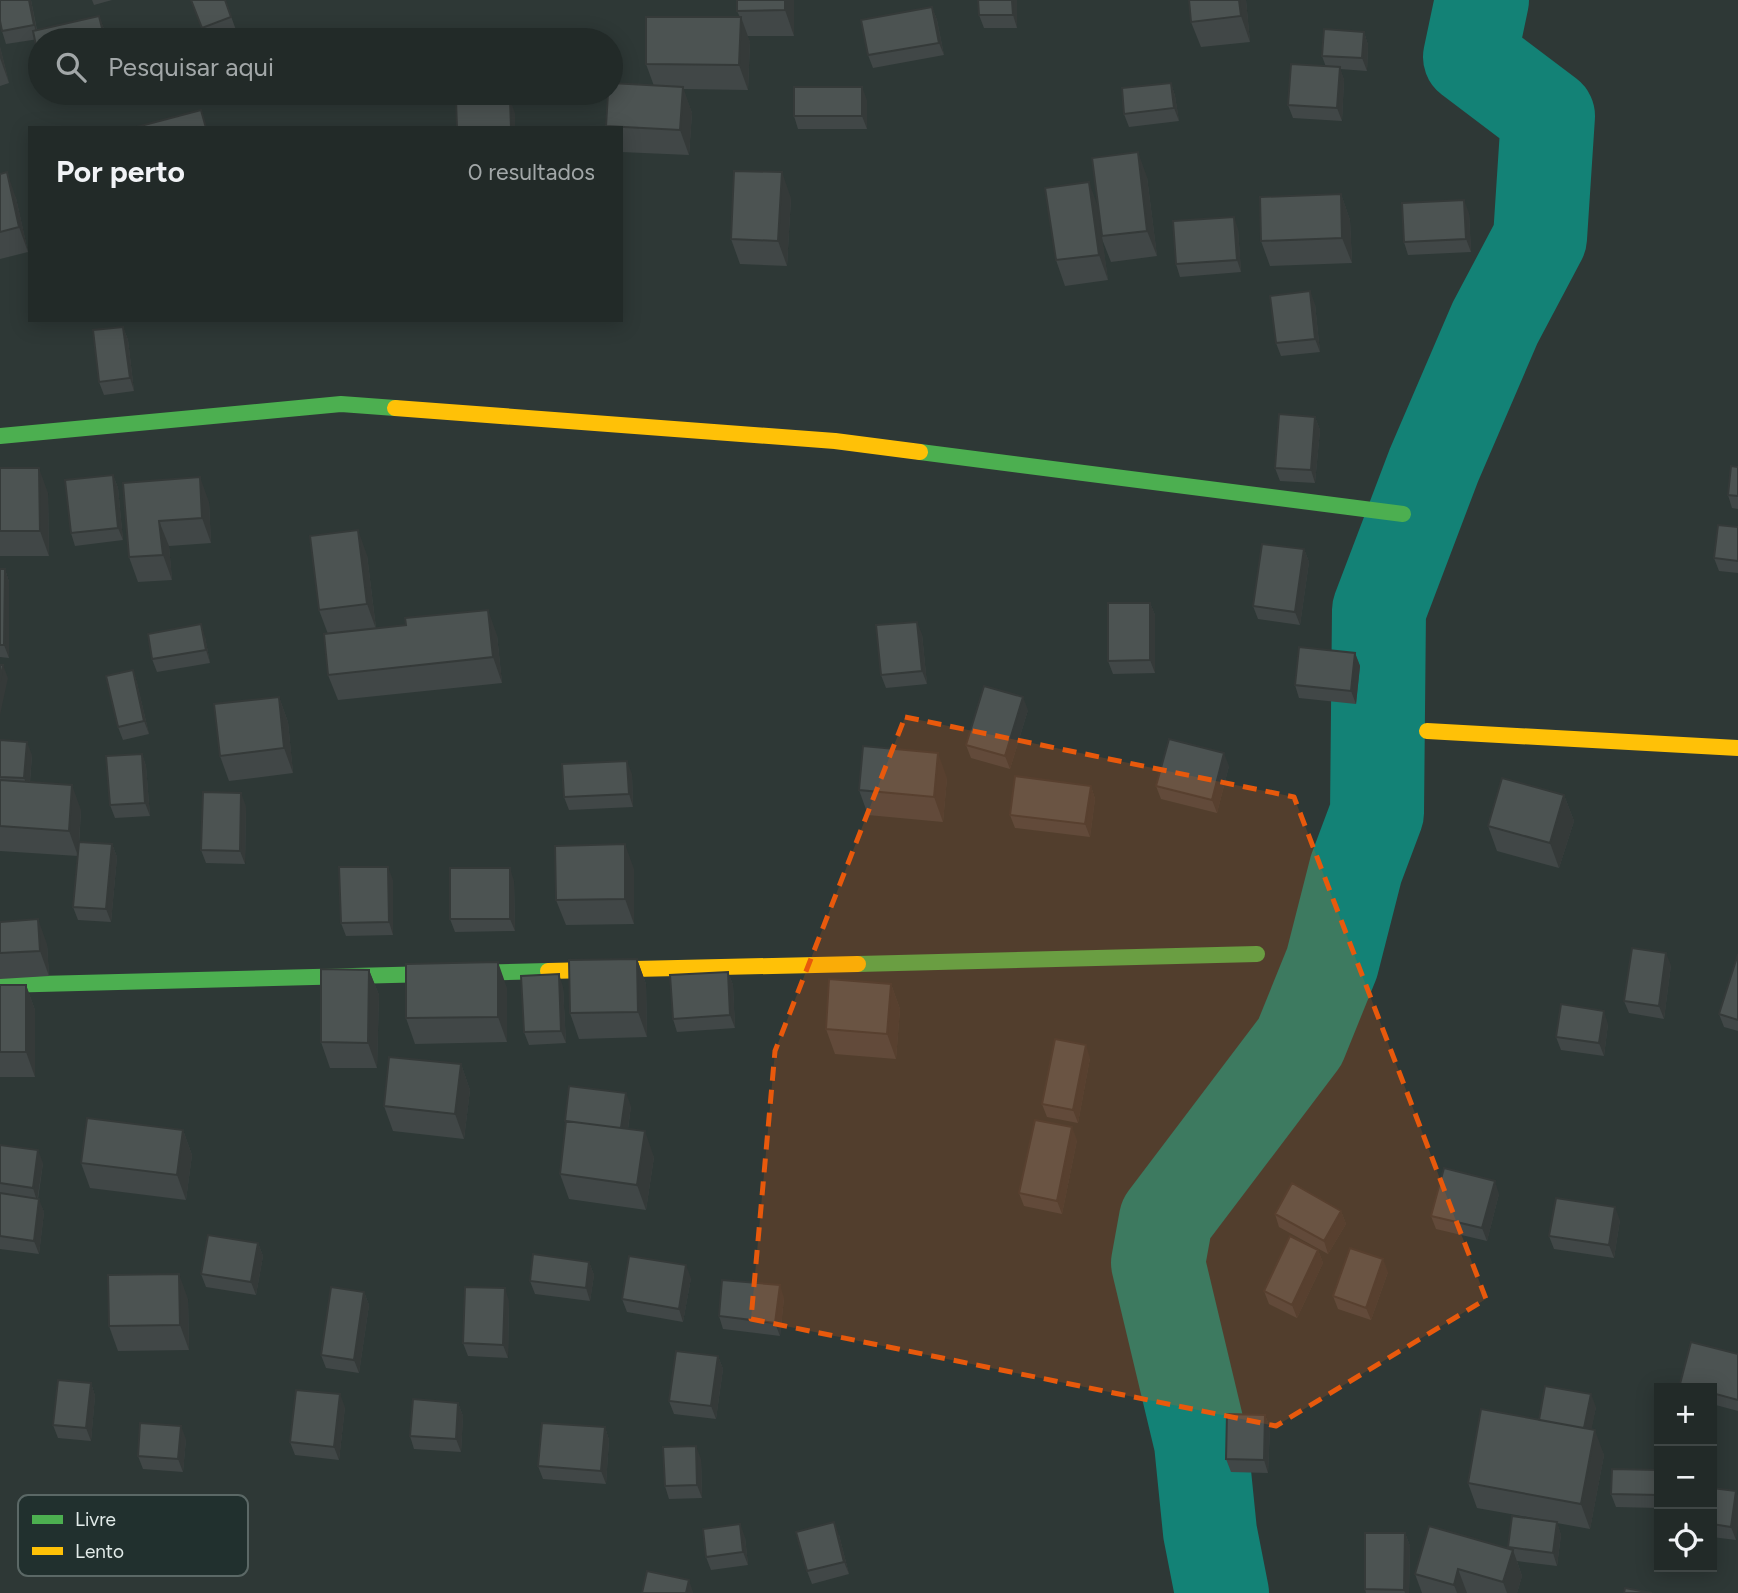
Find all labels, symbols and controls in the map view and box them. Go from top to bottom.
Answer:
search box [28,28,623,105]
icon: search [52,48,90,86]
text: Pesquisar aqui [108,51,274,83]
text: Por perto [56,153,185,190]
text: 0 resultados [468,158,595,186]
map controls [1654,1383,1717,1572]
button: + [1654,1383,1717,1446]
button: − [1654,1446,1717,1509]
legend [18,1495,248,1576]
text: Livre [75,1508,116,1531]
button: locate [1654,1509,1717,1572]
text: Lento [75,1540,124,1563]

